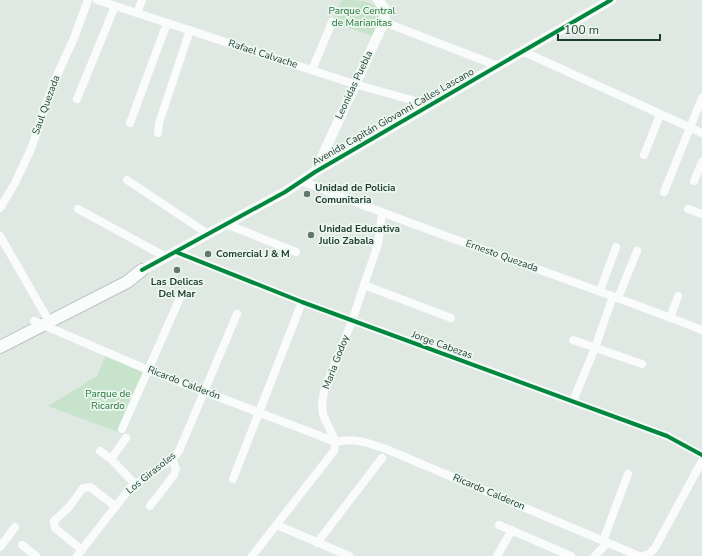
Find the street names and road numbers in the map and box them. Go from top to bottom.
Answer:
street label: Rafael Calvache [227,36,299,72]
street label: Leonidas Puebla [332,48,376,122]
street label: Avenida Capitán Giovanni Calles Lascano [309,64,477,169]
street label: Saul Quezada [29,73,63,137]
street label: Ernesto Quezada [464,236,540,276]
street label: Jorge Cabezas [409,327,475,363]
street label: Maria Godoy [319,332,353,391]
street label: Ricardo Calderón [146,363,222,403]
street label: Los Girasoles [123,449,179,497]
street label: Ricardo Calderon [451,471,527,513]

